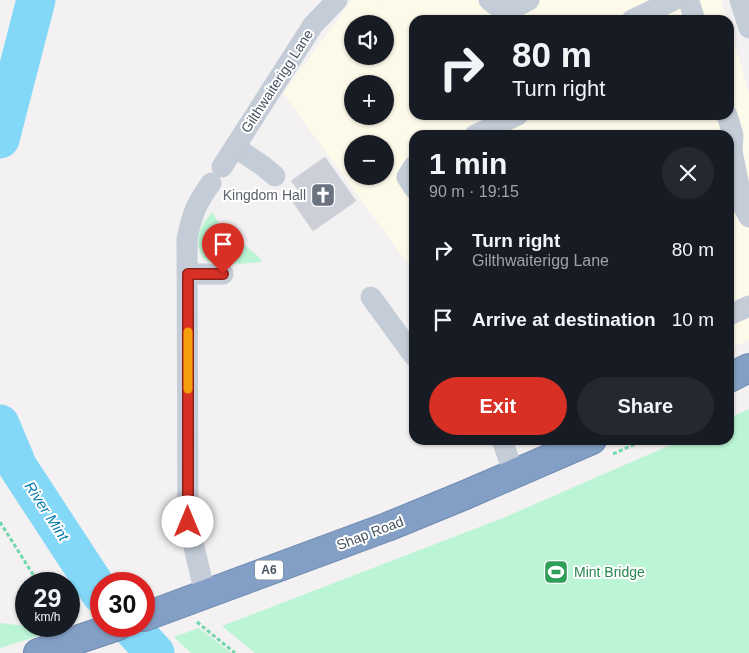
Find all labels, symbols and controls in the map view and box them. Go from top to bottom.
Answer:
map controls [344,15,394,185]
button: sound [344,15,394,65]
street label: Gilthwaiterigg Lane [238,26,316,136]
icon: right [429,35,494,100]
text: 80 m [512,35,592,74]
button: + [344,75,394,125]
text: Turn right [512,76,605,101]
button: − [344,135,394,185]
text: 1 min [429,147,507,180]
button: close [662,147,714,199]
church icon: Kingdom Hall [310,182,336,208]
text: 90 m · 19:15 [429,183,519,200]
place label: Kingdom Hall [223,187,306,203]
pin [202,223,244,274]
icon: arrive [209,230,237,258]
text: Turn right [472,230,560,251]
icon: right [429,236,457,264]
text: 80 m [672,239,714,260]
text: Gilthwaiterigg Lane [472,252,609,269]
icon: arrive [429,306,457,334]
text: Arrive at destination [472,309,656,330]
text: 10 m [672,309,714,330]
button: Exit [429,377,567,435]
button: Share [577,377,714,435]
water label: River Mint [21,478,73,545]
position arrow [161,495,213,547]
street label: Shap Road [334,513,406,553]
sports icon: Mint Bridge [543,559,569,585]
road number: A6 [255,560,283,580]
place label: Mint Bridge [574,564,645,580]
speed limit sign: 30 [90,572,155,637]
text: 29 [34,584,61,612]
text: km/h [34,610,61,624]

